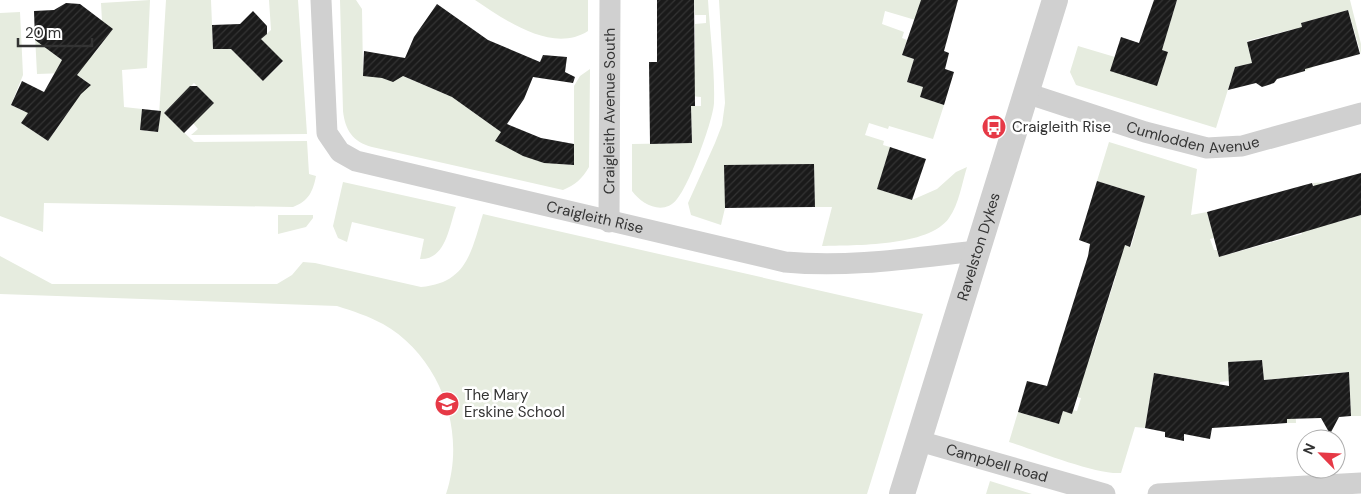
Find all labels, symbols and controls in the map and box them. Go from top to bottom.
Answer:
scale bar [18,15,91,47]
text: 20 m [25,23,61,43]
street label: Craigleith Avenue South [599,28,620,194]
bus stop icon: Craigleith Rise [981,114,1007,140]
place label: Craigleith Rise [1012,117,1111,137]
street label: Cumlodden Avenue [1124,117,1262,158]
street label: Ravelston Dykes [952,190,1005,303]
street label: Craigleith Rise [544,196,645,238]
place label: The Mary Erskine School [464,385,565,422]
school or university icon: The Mary Erskine School [434,391,460,417]
north arrow [1296,429,1346,479]
street label: Campbell Road [944,439,1050,487]
text: N [1299,440,1319,457]

